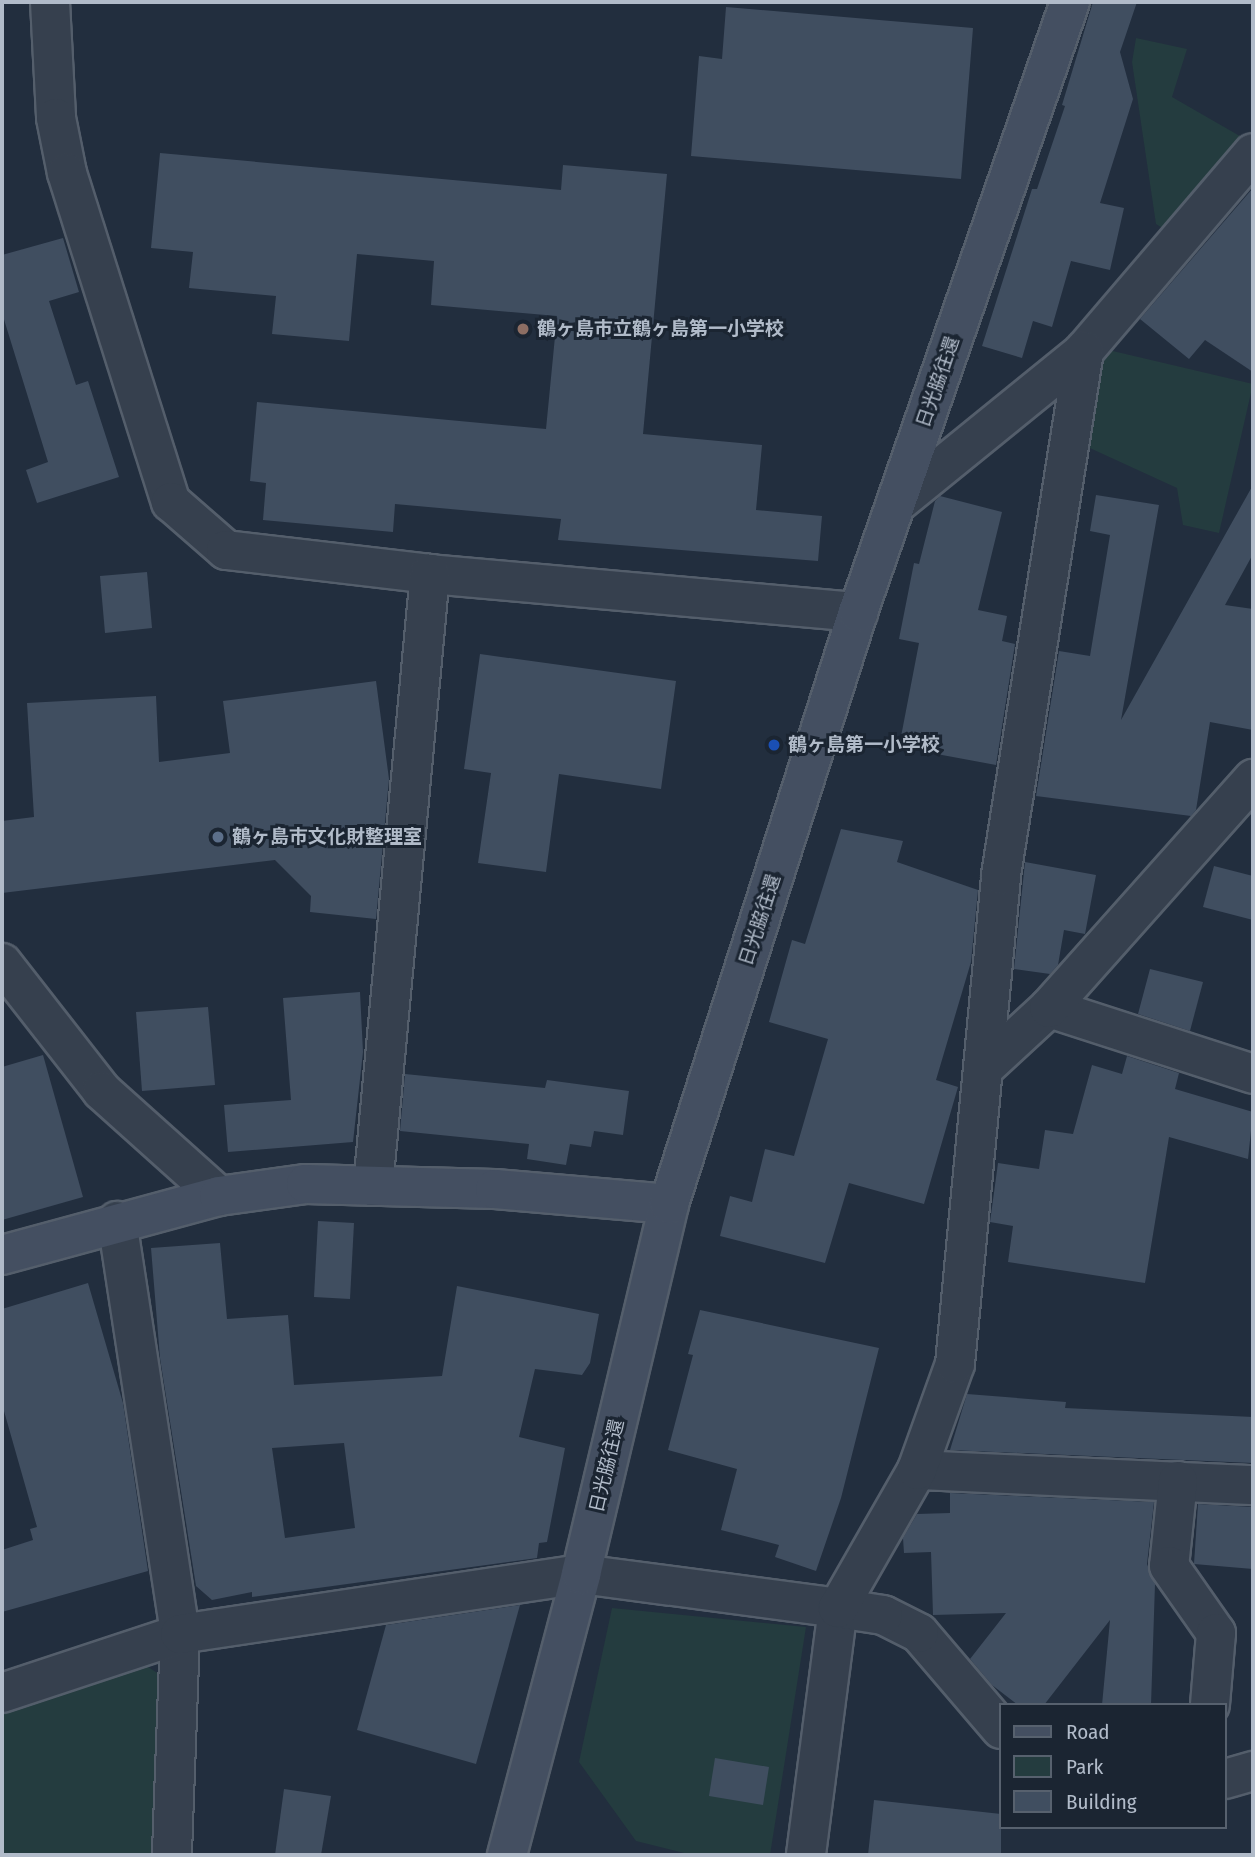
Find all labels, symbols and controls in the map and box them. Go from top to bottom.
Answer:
place label: 鶴ヶ島市立鶴ヶ島第一小学校 [537,318,784,340]
marker: 鶴ヶ島市立鶴ヶ島第一小学校 [515,321,531,337]
street label: 日光脇往還 [912,333,964,431]
place label: 鶴ヶ島第一小学校 [788,734,940,756]
marker: 鶴ヶ島第一小学校 [766,737,782,753]
place label: 鶴ヶ島市文化財整理室 [232,826,422,848]
marker: 鶴ヶ島市文化財整理室 [210,829,226,845]
street label: 日光脇往還 [734,871,786,969]
street label: 日光脇往還 [585,1417,629,1515]
legend [1000,1703,1227,1829]
text: Road [1066,1719,1110,1745]
text: Park [1066,1754,1103,1780]
text: Building [1066,1789,1137,1815]

